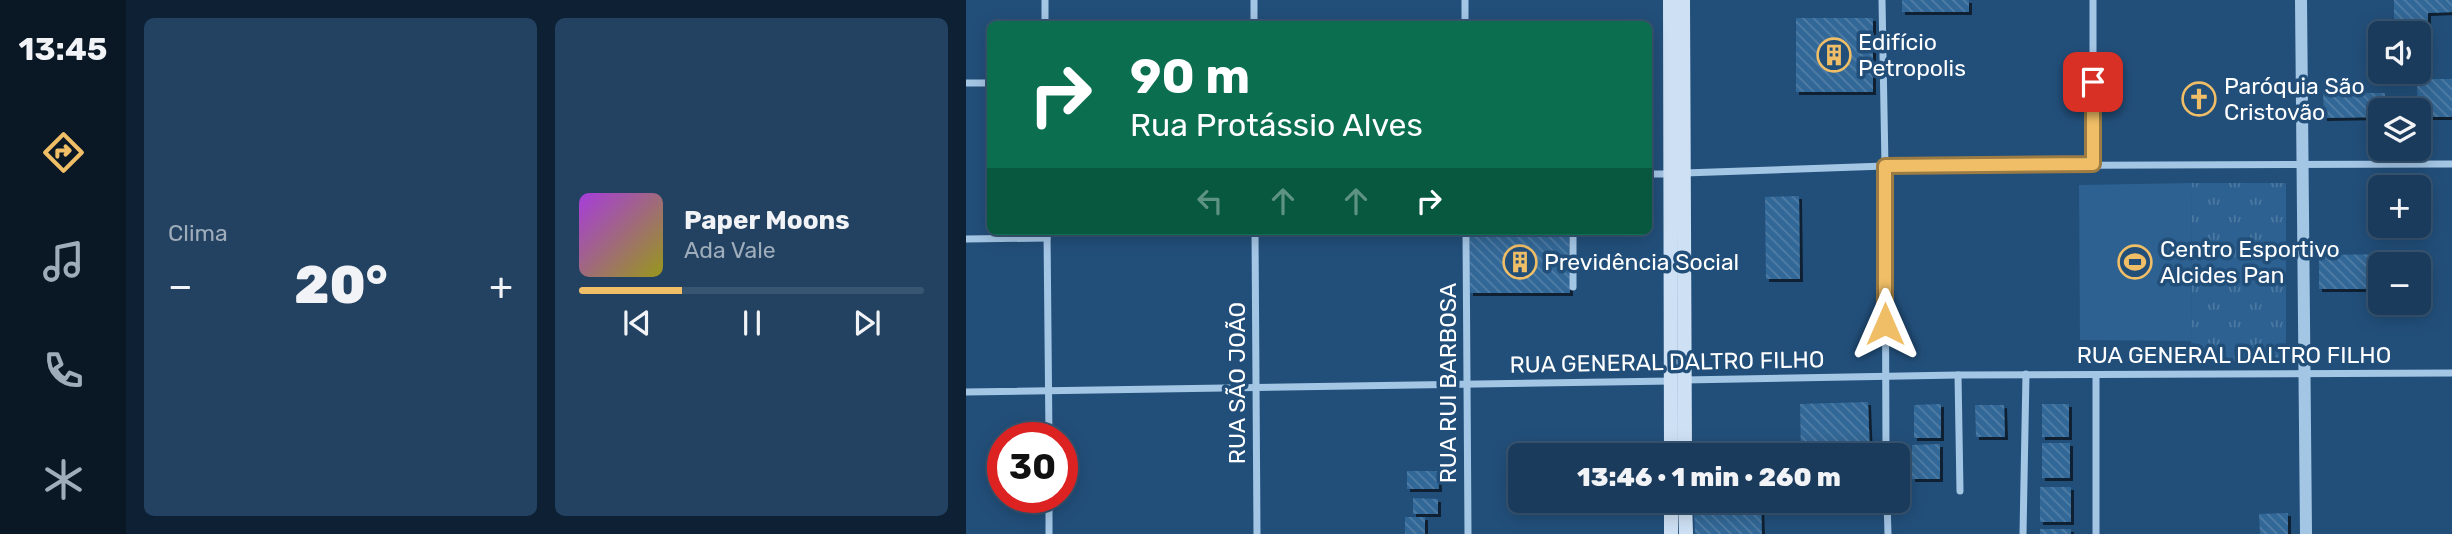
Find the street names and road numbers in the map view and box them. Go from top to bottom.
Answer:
street label: RUA RUI BARBOSA [1434,283,1462,483]
street label: RUA SÃO JOÃO [1223,302,1251,464]
street label: RUA GENERAL DALTRO FILHO [2077,341,2391,369]
street label: RUA GENERAL DALTRO FILHO [1509,345,1825,379]

